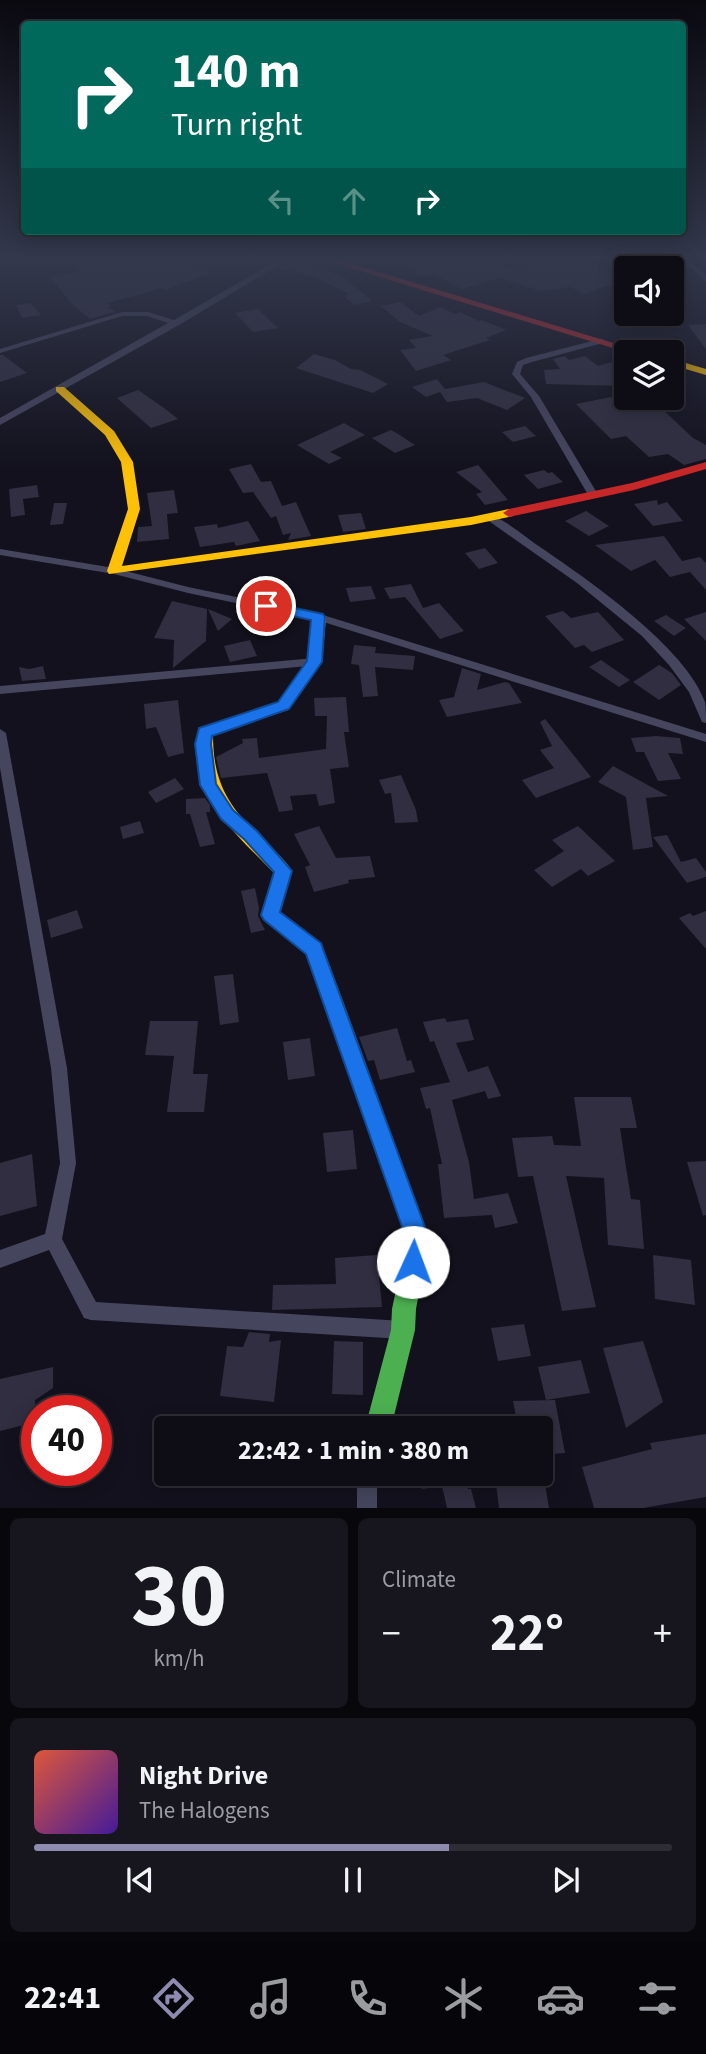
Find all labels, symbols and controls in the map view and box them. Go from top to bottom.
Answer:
text: 140 m [171,37,300,107]
icon: right [56,49,147,140]
text: Turn right [171,102,302,148]
icon: left [262,182,300,220]
icon: ahead [335,182,373,220]
icon: right [408,182,446,220]
map controls [614,256,684,410]
button: sound [614,256,684,326]
button: layers [614,340,684,410]
pin [236,576,296,636]
icon: arrive [247,587,285,625]
position arrow [376,1225,450,1299]
speed limit sign: 40 [21,1395,112,1486]
text: 22:42 · 1 min · 380 m [238,1432,469,1469]
text: 30 [131,1532,227,1661]
text: Climate [382,1563,456,1596]
text: 22° [490,1597,564,1671]
text: − [382,1607,401,1661]
text: + [653,1607,672,1661]
text: km/h [153,1642,205,1675]
text: Night Drive [139,1757,268,1794]
text: The Halogens [139,1794,270,1827]
icon: previous [121,1861,159,1899]
icon: pause [334,1861,372,1899]
icon: next [547,1861,585,1899]
icon: directions [149,1974,198,2023]
icon: music [246,1974,295,2023]
icon: phone [343,1974,392,2023]
icon: climate [439,1974,488,2023]
icon: car [536,1974,585,2023]
icon: filters [633,1974,682,2023]
text: 22:41 [24,1975,101,2021]

